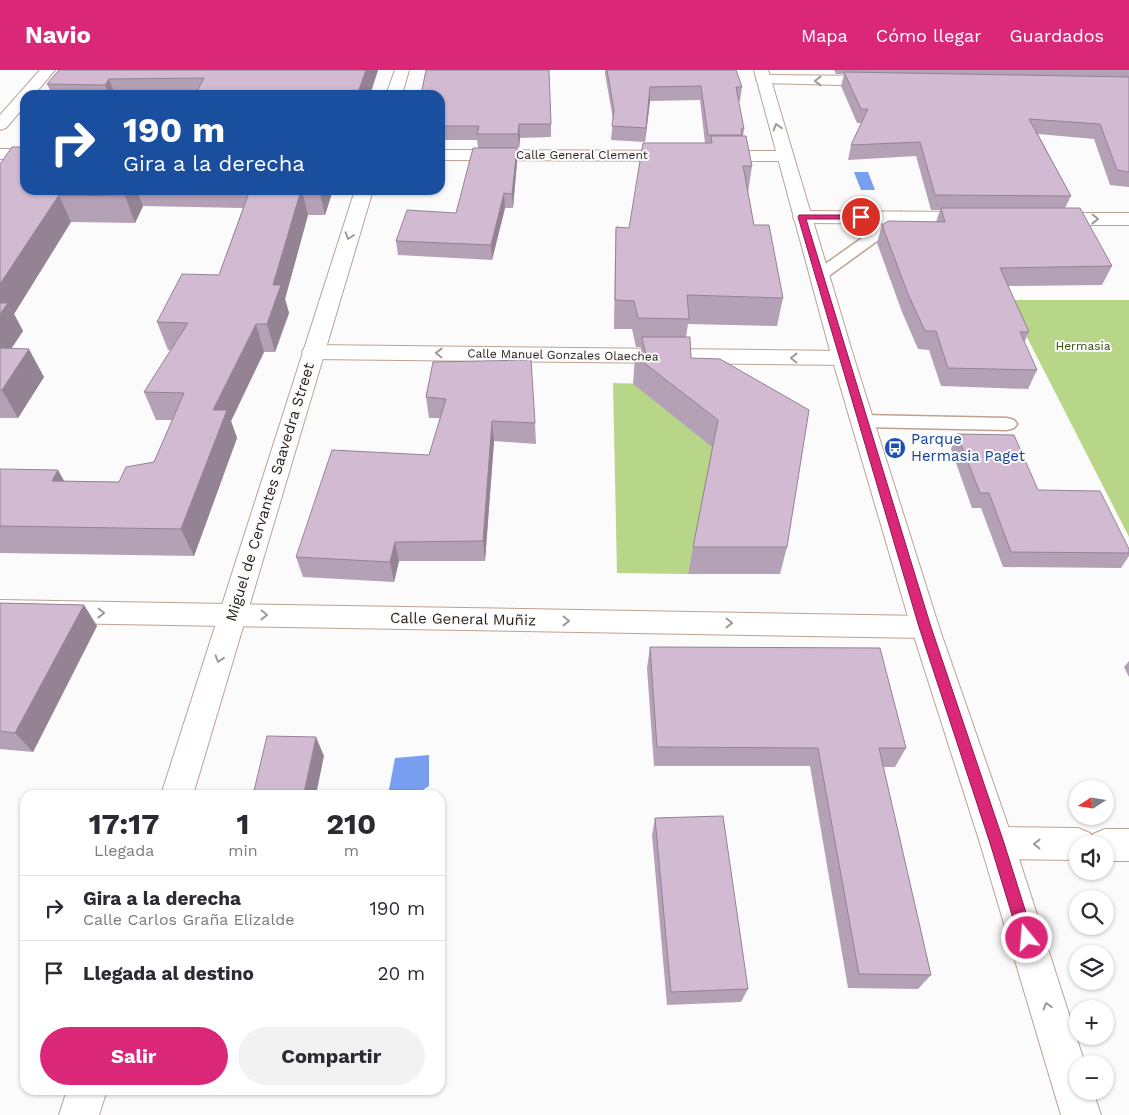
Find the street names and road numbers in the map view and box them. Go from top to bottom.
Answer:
street label: Calle General Clement [516,148,648,162]
street label: Calle Manuel Gonzales Olaechea [467,346,659,364]
street label: Miguel de Cervantes Saavedra Street [222,360,318,624]
street label: Calle General Muñiz [390,609,536,629]

